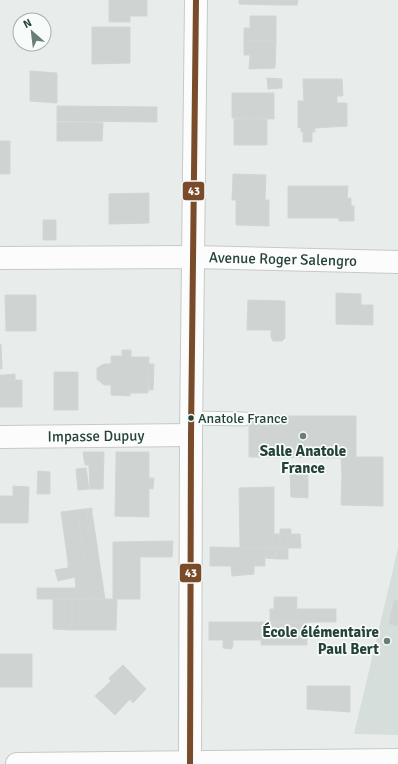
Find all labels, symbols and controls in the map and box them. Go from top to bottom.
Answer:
north arrow [12,12,52,52]
text: N [21,16,34,31]
line badge: 43 [182,181,205,201]
text: 43 [188,185,200,198]
street label: Avenue Roger Salengro [209,248,357,270]
place label: Anatole France [198,410,288,427]
marker: Anatole France [186,413,196,423]
street label: Impasse Dupuy [47,426,145,446]
marker: Salle Anatole France [298,431,308,441]
place label: Salle Anatole France [260,442,346,477]
line badge: 43 [179,563,202,583]
text: 43 [185,567,197,580]
place label: École élémentaire Paul Bert [262,622,379,658]
marker: École élémentaire Paul Bert [382,636,392,646]

